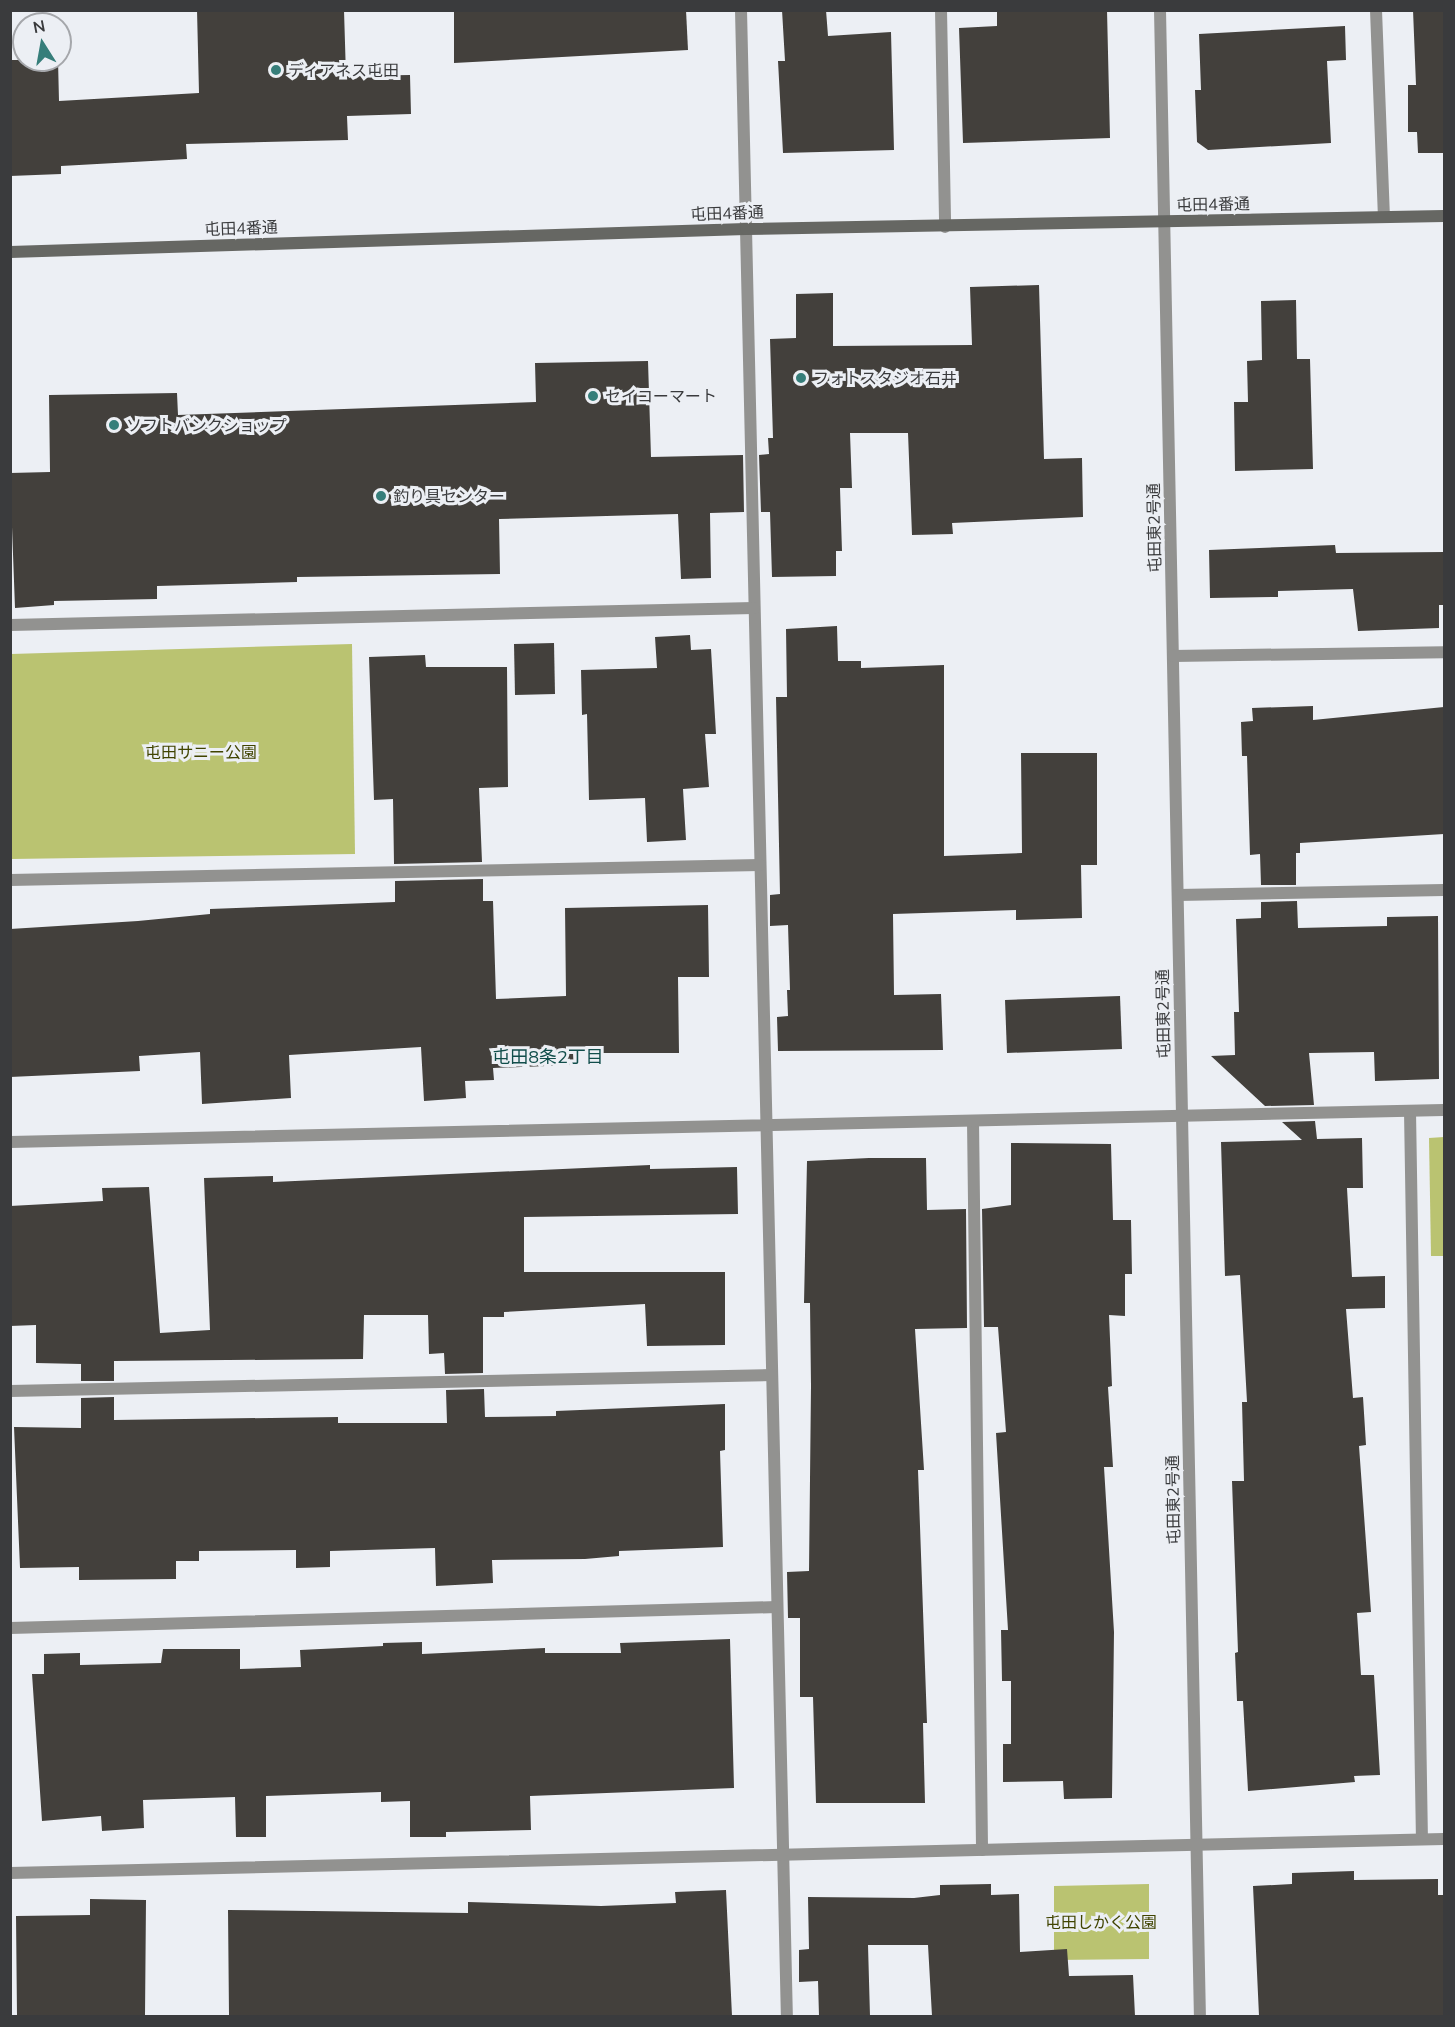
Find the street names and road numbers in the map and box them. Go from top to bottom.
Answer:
street label: 屯田4番通 [1176,194,1250,214]
street label: 屯田4番通 [690,202,764,224]
street label: 屯田4番通 [204,217,278,239]
street label: 屯田東2号通 [1144,483,1164,573]
street label: 屯田東2号通 [1153,969,1173,1059]
street label: 屯田東2号通 [1163,1455,1183,1545]

